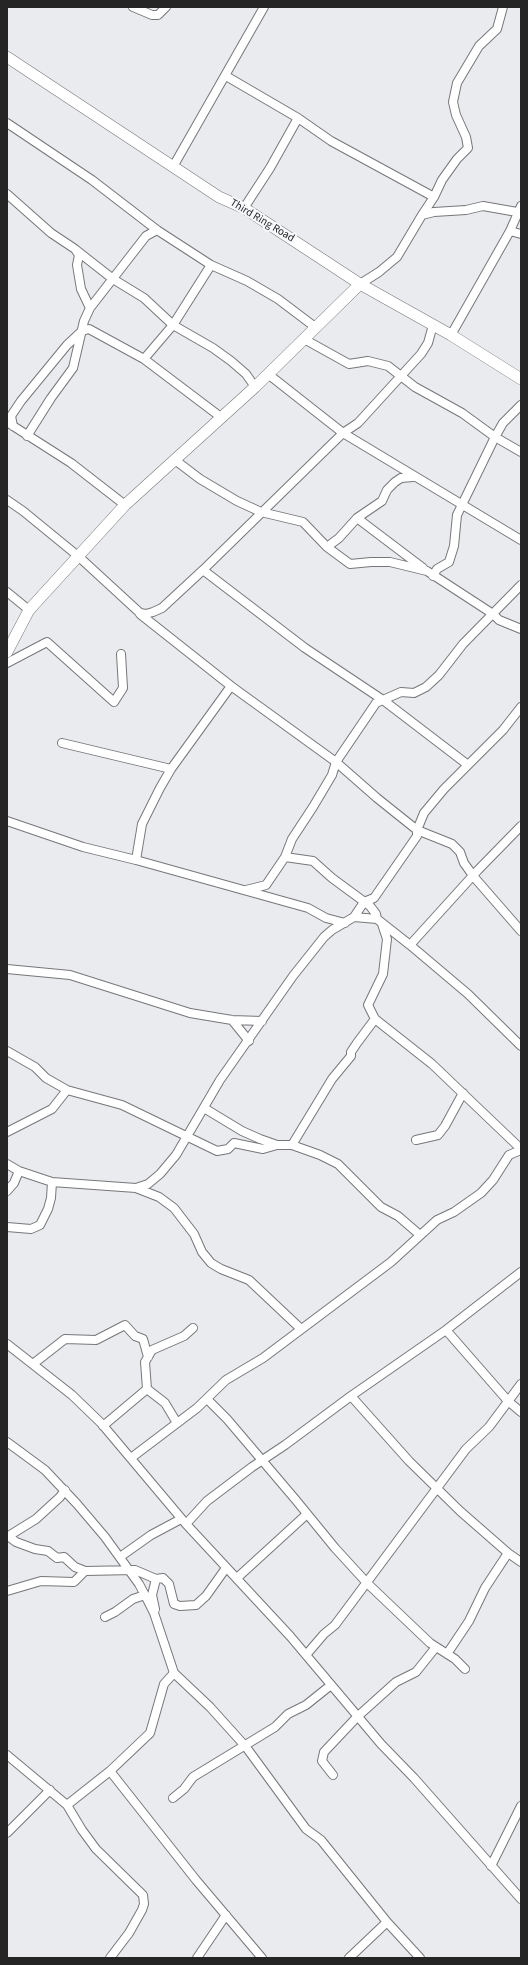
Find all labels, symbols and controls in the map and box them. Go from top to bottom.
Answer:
street label: Third Ring Road [227,197,297,245]

